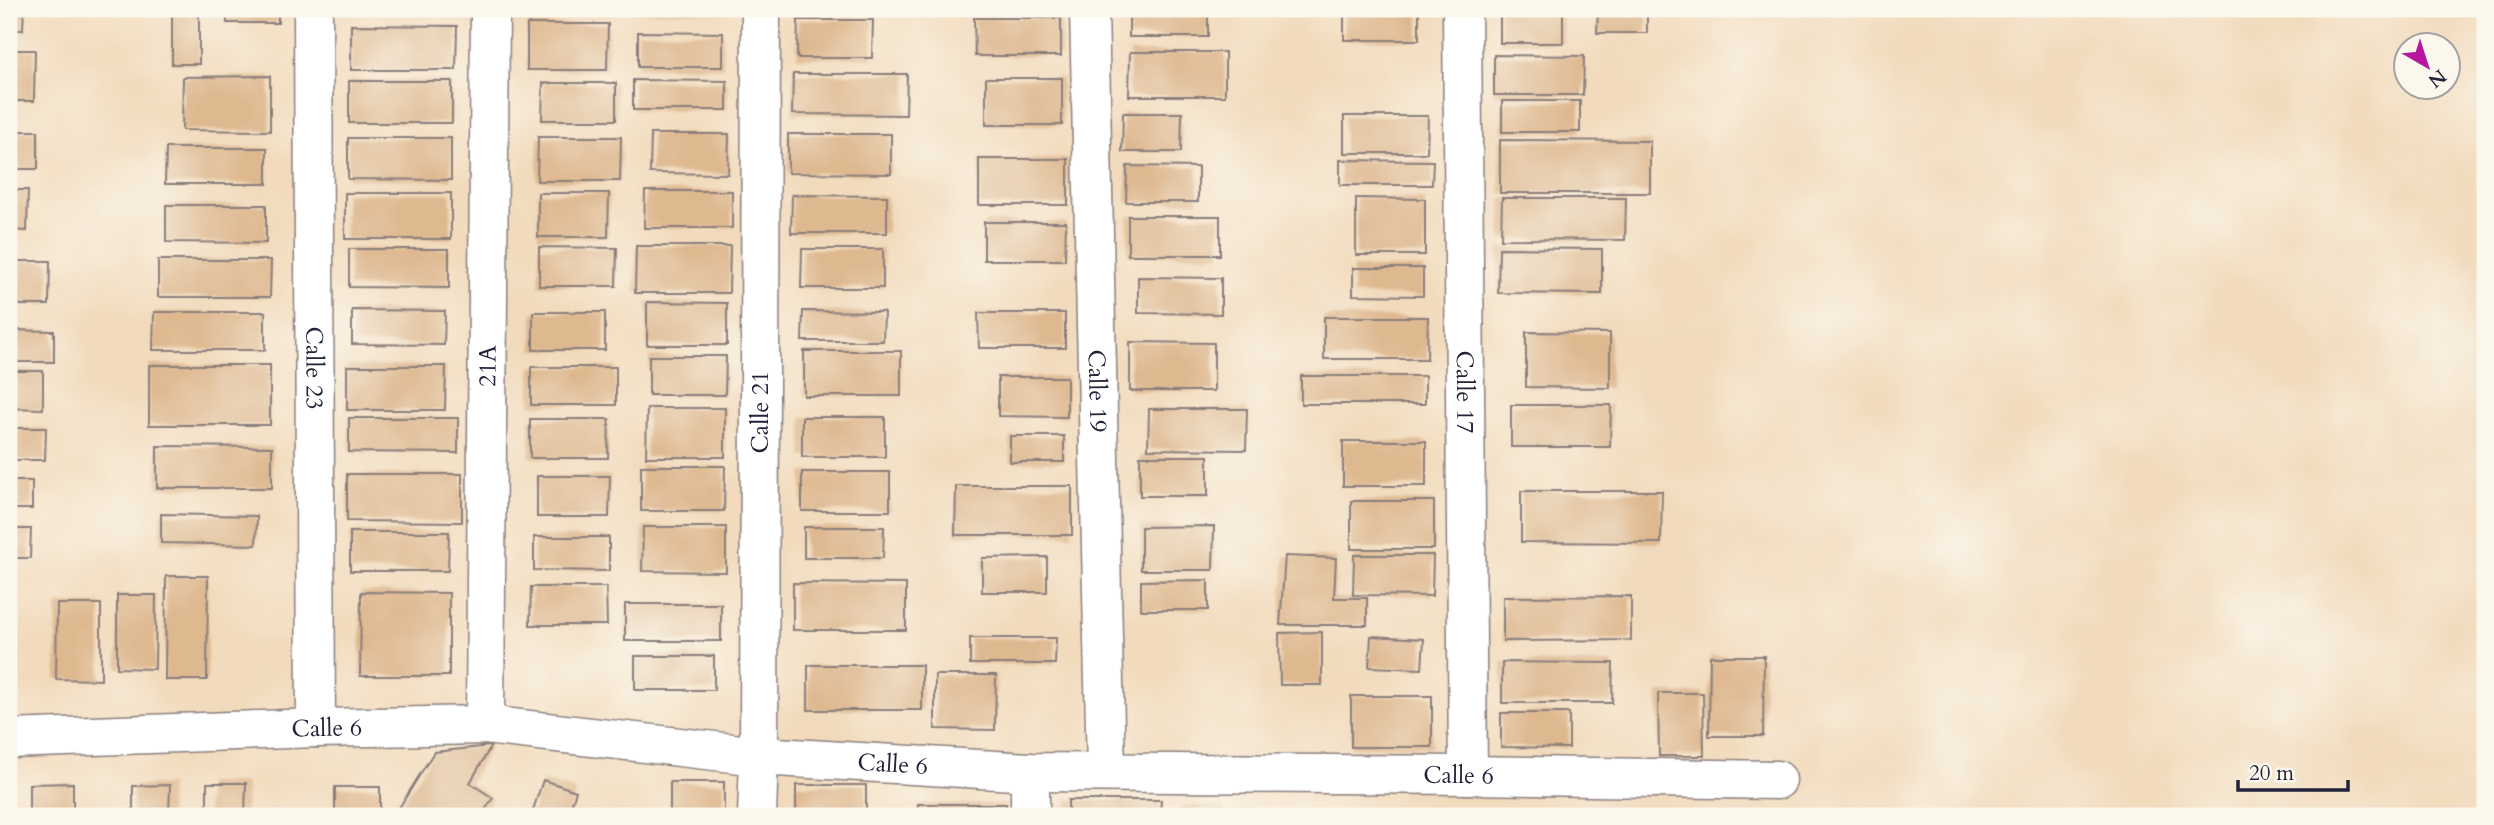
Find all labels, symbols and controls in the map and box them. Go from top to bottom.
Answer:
north arrow [2392,32,2462,102]
text: N [2422,63,2452,94]
street label: Calle 23 [298,326,331,410]
street label: 21A [471,344,504,387]
street label: Calle 19 [1080,349,1115,433]
street label: Calle 17 [1448,350,1482,434]
street label: Calle 21 [743,371,777,454]
street label: Calle 6 [291,711,362,745]
street label: Calle 6 [857,745,929,782]
scale bar [2238,748,2349,792]
street label: Calle 6 [1423,758,1494,792]
text: 20 m [2249,759,2294,788]

